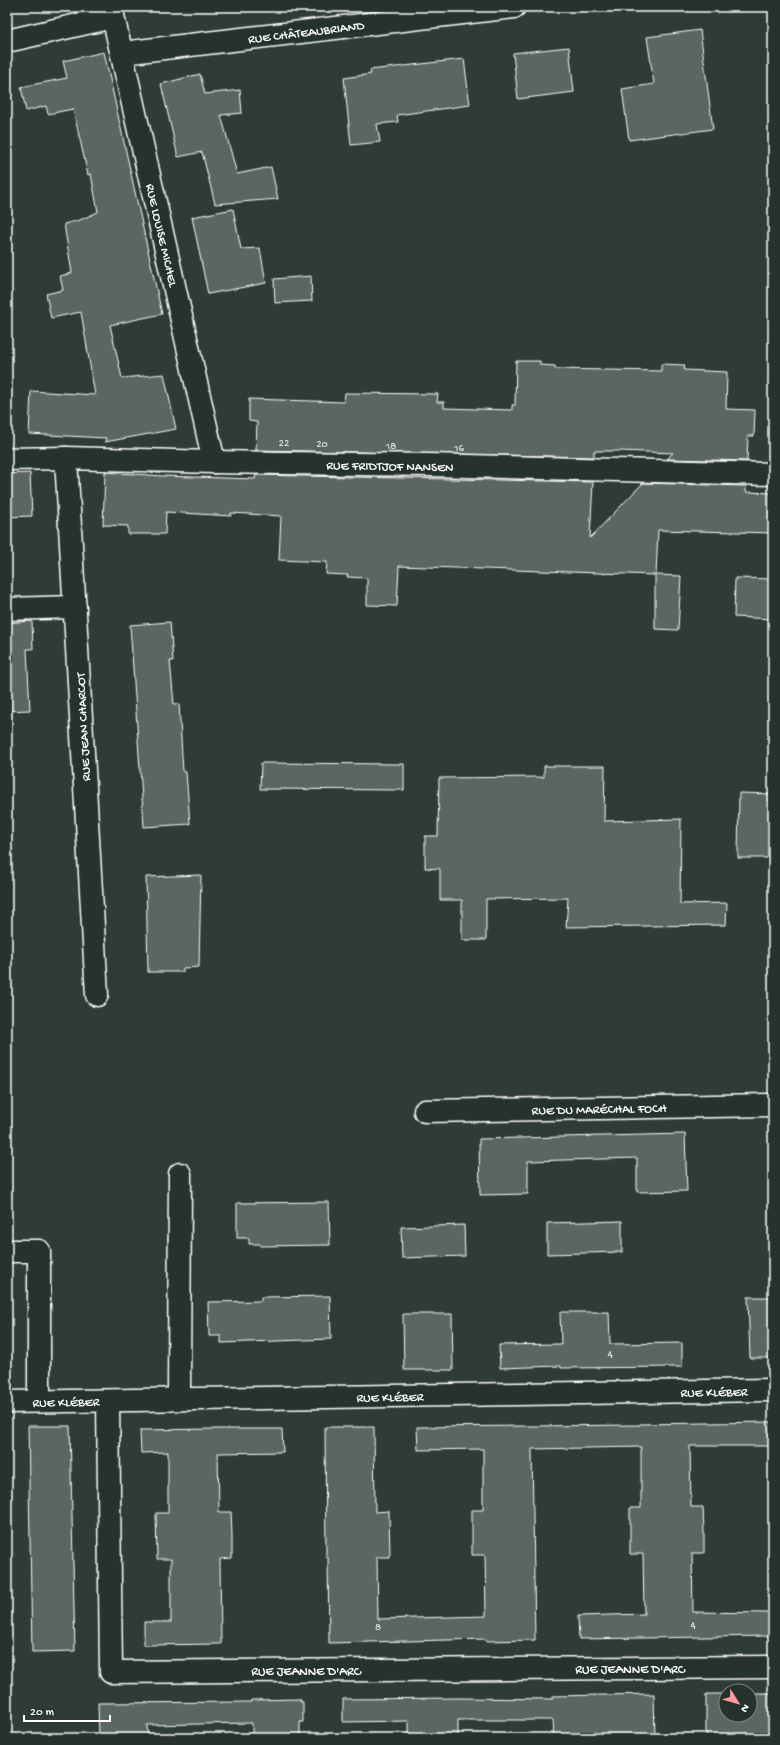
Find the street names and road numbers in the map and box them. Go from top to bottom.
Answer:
street label: RUE CHÂTEAUBRIAND [247,17,366,48]
street label: RUE LOUISE MICHEL [141,183,180,290]
street label: RUE FRIDTJOF NANSEN [326,459,454,476]
street label: RUE JEAN CHARCOT [74,671,95,781]
street label: RUE DU MARÉCHAL FOCH [531,1101,667,1119]
street label: RUE KLÉBER [680,1384,749,1402]
street label: RUE KLÉBER [356,1389,425,1407]
street label: RUE KLÉBER [32,1394,101,1412]
street label: RUE JEANNE D'ARC [575,1663,686,1678]
street label: RUE JEANNE D'ARC [251,1665,362,1680]

